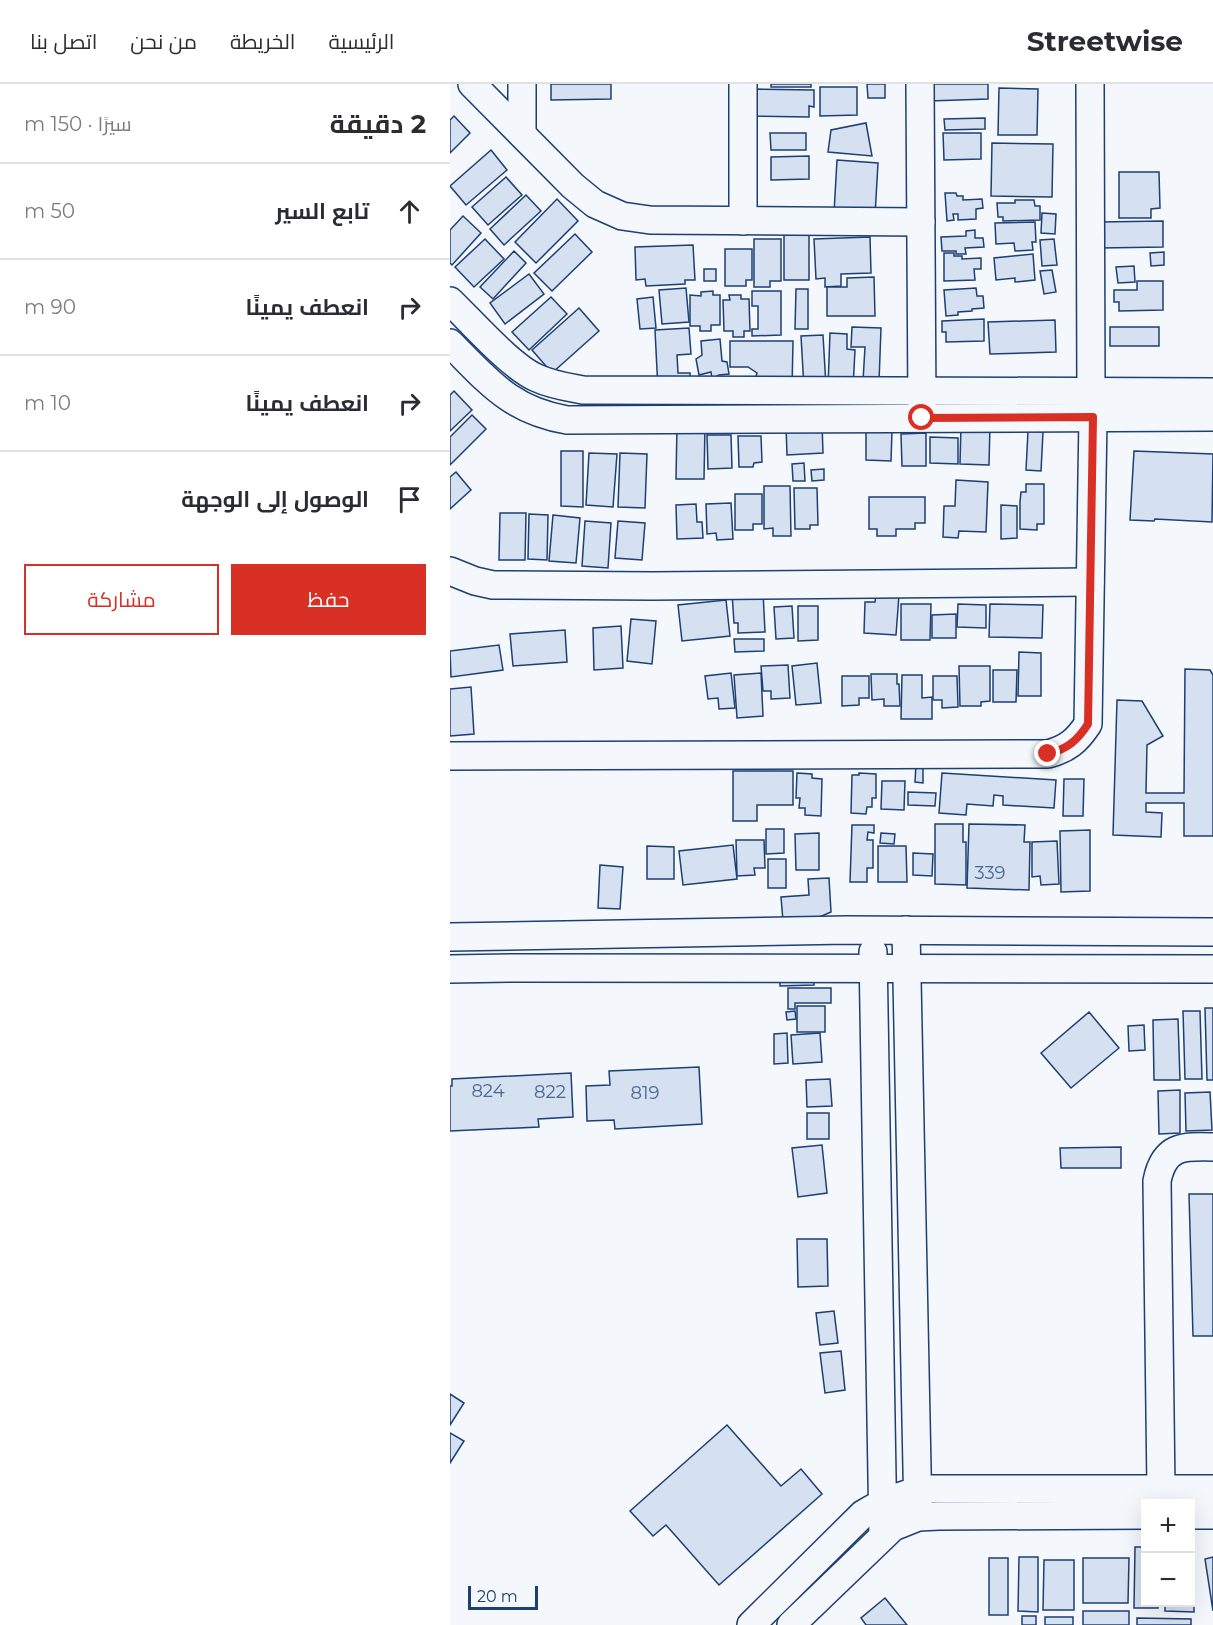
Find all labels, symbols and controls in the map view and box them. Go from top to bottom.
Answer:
text: Streetwise [1027,24,1183,58]
text: اتصل بنا [30,29,97,54]
text: من نحن [130,29,197,54]
text: الخريطة [230,29,296,54]
text: الرئيسية [329,29,394,54]
text: 2 دقيقة [330,108,426,140]
text: سيرًا · 150 m [24,112,132,136]
icon: ahead [393,195,426,228]
text: تابع السير [275,198,369,225]
text: 50 m [24,199,75,223]
icon: right [393,291,426,324]
text: انعطف يمينًا [245,294,369,321]
text: 90 m [24,295,76,319]
icon: right [393,387,426,420]
text: انعطف يمينًا [245,390,369,417]
text: 10 m [24,391,71,415]
route start [908,404,934,430]
icon: arrive [393,483,426,516]
text: الوصول إلى الوجهة [181,486,369,513]
button: مشاركة [24,564,219,635]
button: حفظ [231,564,426,635]
route end [1034,740,1060,766]
house number: 339 [974,862,1006,884]
house number: 824 [471,1080,505,1102]
house number: 822 [534,1081,566,1103]
house number: 819 [631,1082,660,1104]
map controls [1141,1499,1195,1607]
button: + [1141,1499,1195,1553]
button: − [1141,1553,1195,1607]
scale bar [468,1583,538,1610]
text: 20 m [477,1587,518,1606]

